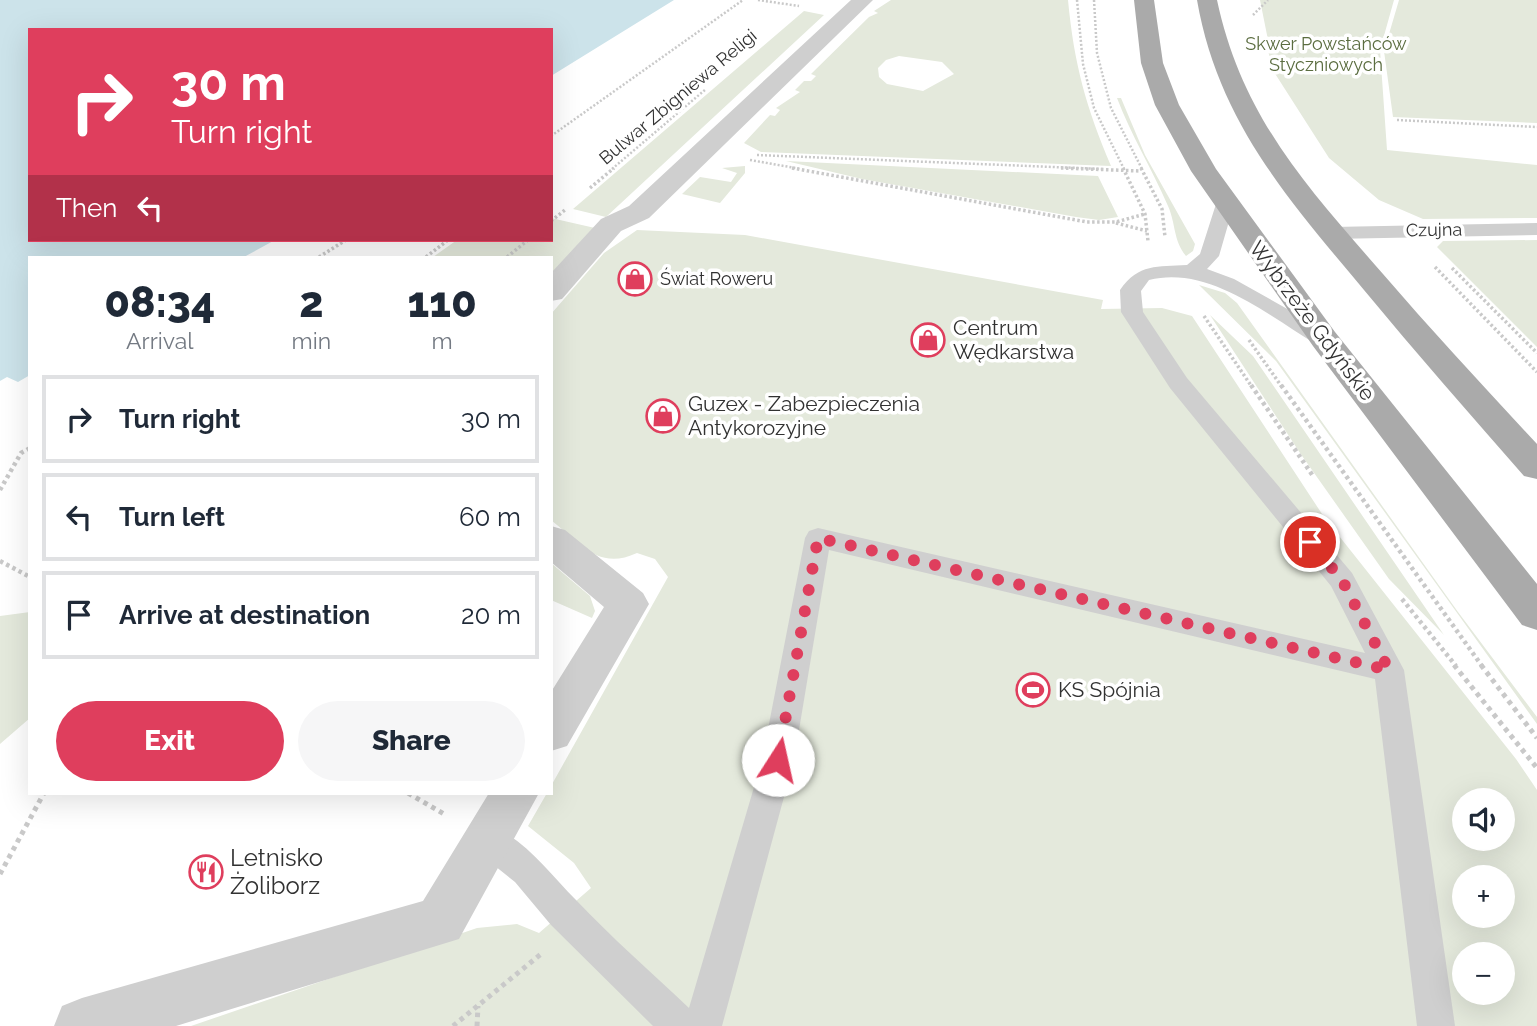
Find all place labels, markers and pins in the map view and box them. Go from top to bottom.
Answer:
shop icon: Świat Roweru [616,260,654,298]
place label: Świat Roweru [660,267,773,289]
place label: Centrum Wędkarstwa [953,315,1074,364]
shop icon: Centrum Wędkarstwa [909,321,947,359]
place label: Guzex - Zabezpieczenia Antykorozyjne [688,391,920,440]
shop icon: Guzex - Zabezpieczenia Antykorozyjne [644,397,682,435]
pin [1280,512,1340,572]
sports icon: KS Spójnia [1014,671,1052,709]
place label: KS Spójnia [1058,677,1161,702]
place label: Letnisko Żoliborz [230,843,323,900]
restaurant icon: Letnisko Żoliborz [187,853,225,891]

